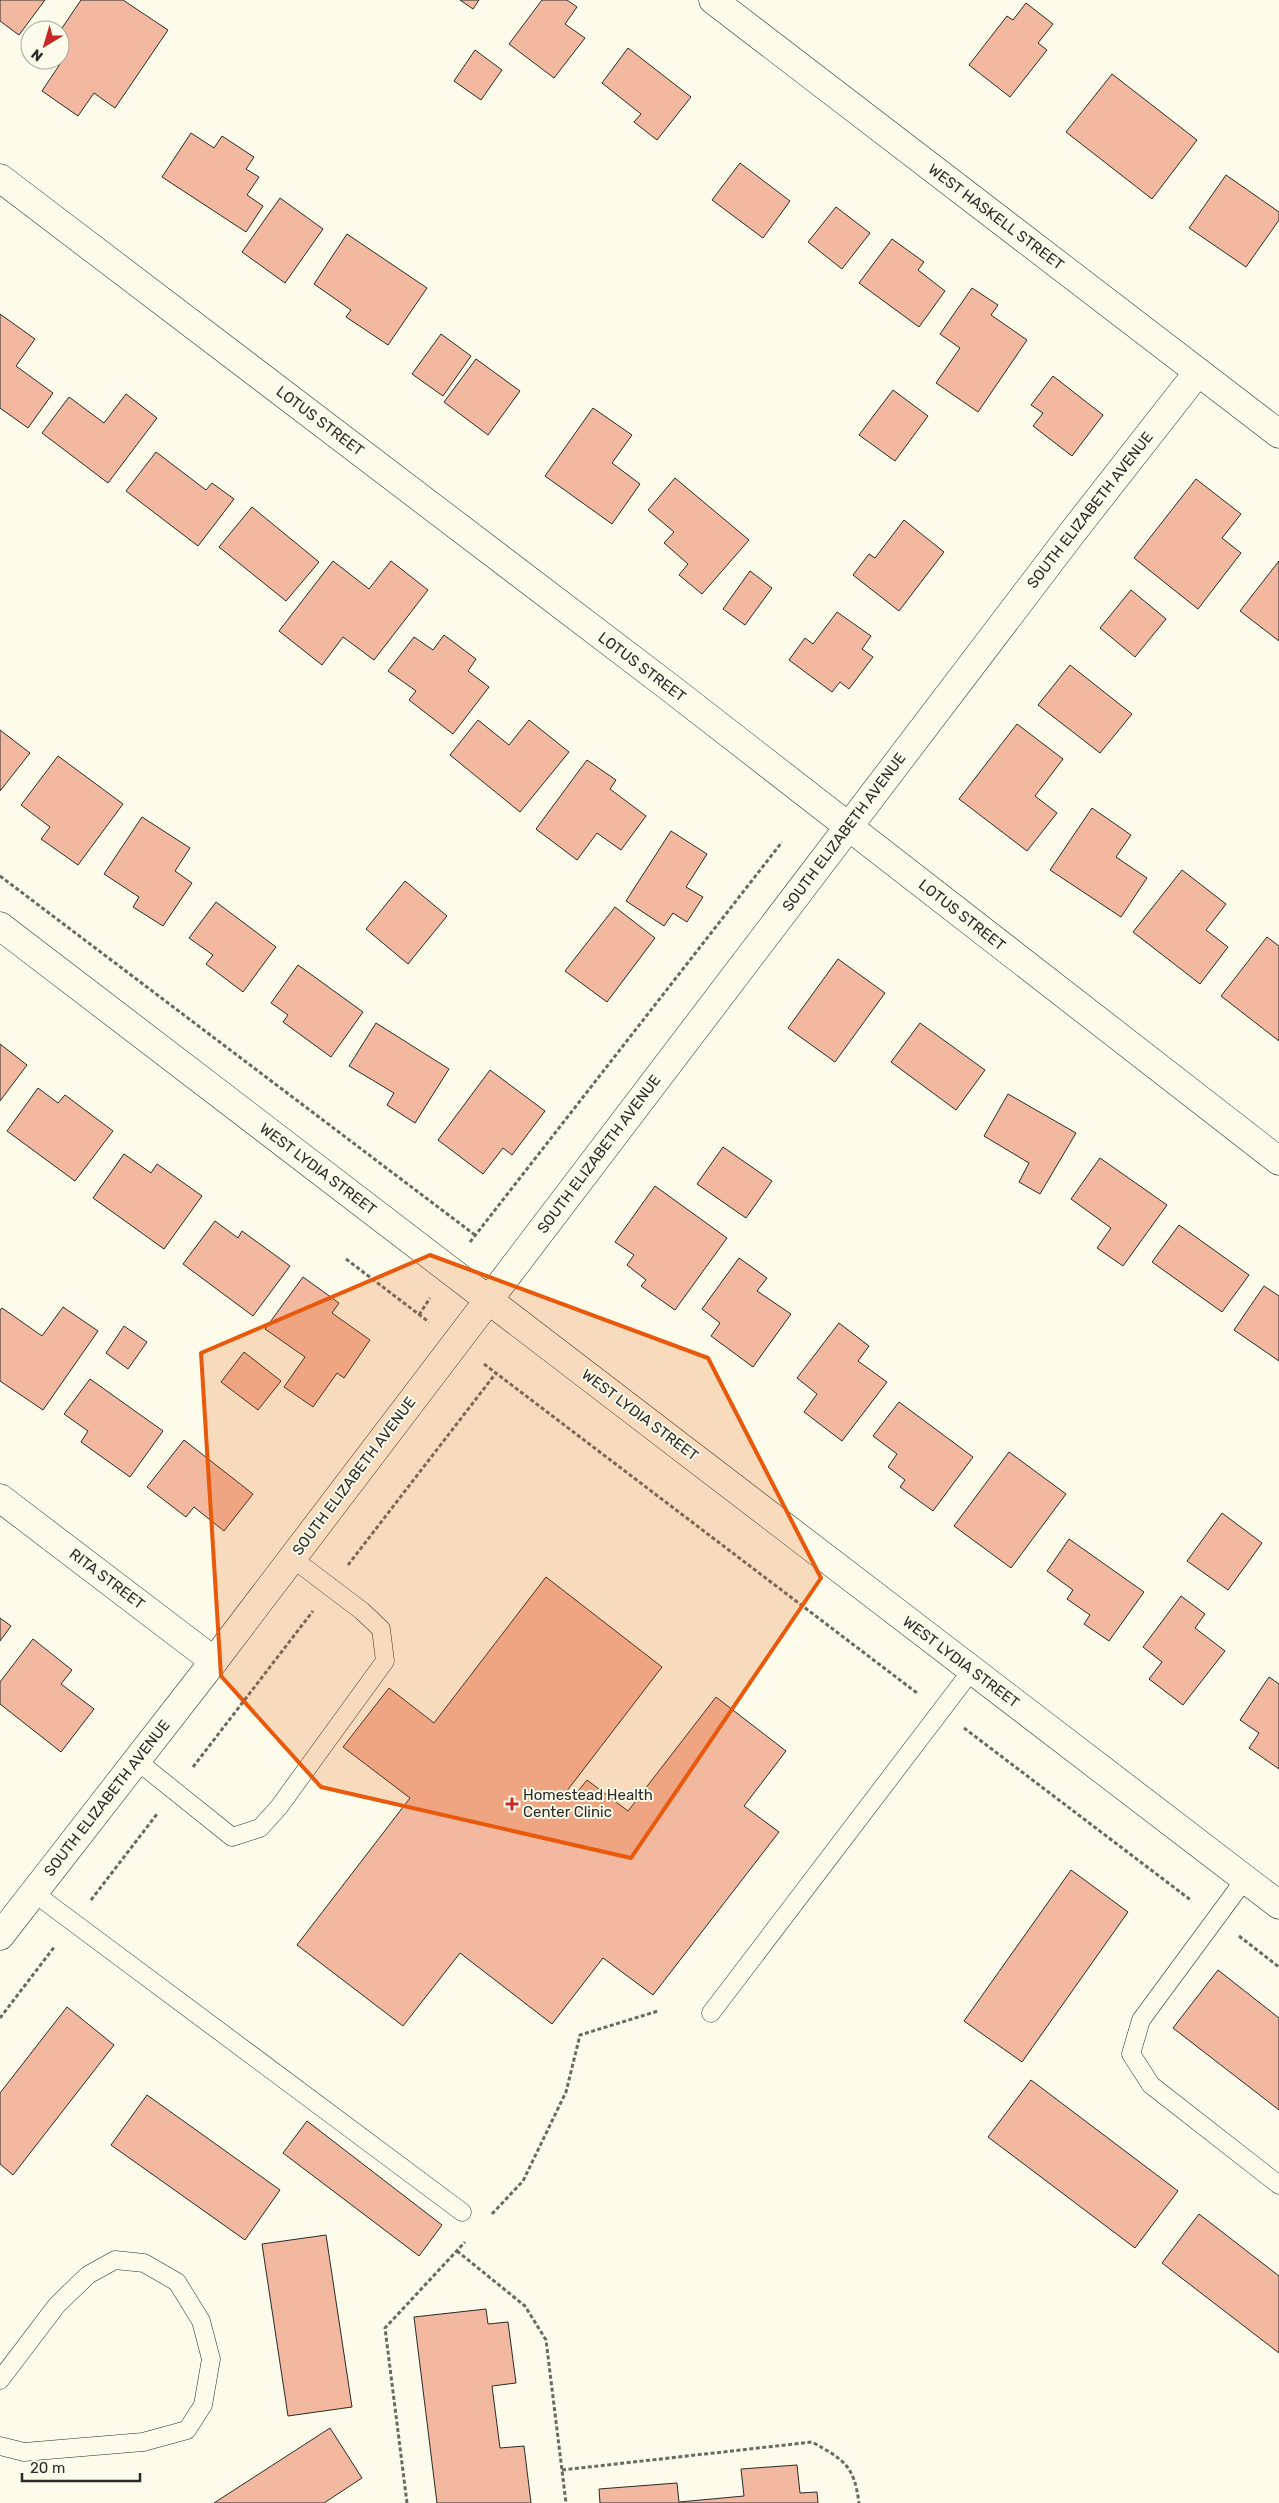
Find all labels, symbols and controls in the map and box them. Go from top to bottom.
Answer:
north arrow [20,20,70,70]
text: N [28,45,47,65]
street label: WEST HASKELL STREET [925,160,1068,274]
street label: LOTUS STREET [273,382,368,460]
street label: SOUTH ELIZABETH AVENUE [1023,428,1157,592]
street label: LOTUS STREET [595,628,690,706]
street label: SOUTH ELIZABETH AVENUE [778,749,910,915]
street label: LOTUS STREET [915,876,1009,955]
street label: SOUTH ELIZABETH AVENUE [533,1071,665,1237]
street label: WEST LYDIA STREET [256,1119,380,1219]
street label: WEST LYDIA STREET [578,1365,702,1465]
street label: SOUTH ELIZABETH AVENUE [288,1393,420,1559]
street label: RITA STREET [66,1545,148,1613]
street label: WEST LYDIA STREET [899,1612,1023,1712]
street label: SOUTH ELIZABETH AVENUE [40,1716,174,1880]
place label: Homestead Health Center Clinic [523,1786,653,1821]
marker: Homestead Health Center Clinic [505,1797,519,1811]
scale bar [22,2450,140,2482]
text: 20 m [30,2459,65,2477]

